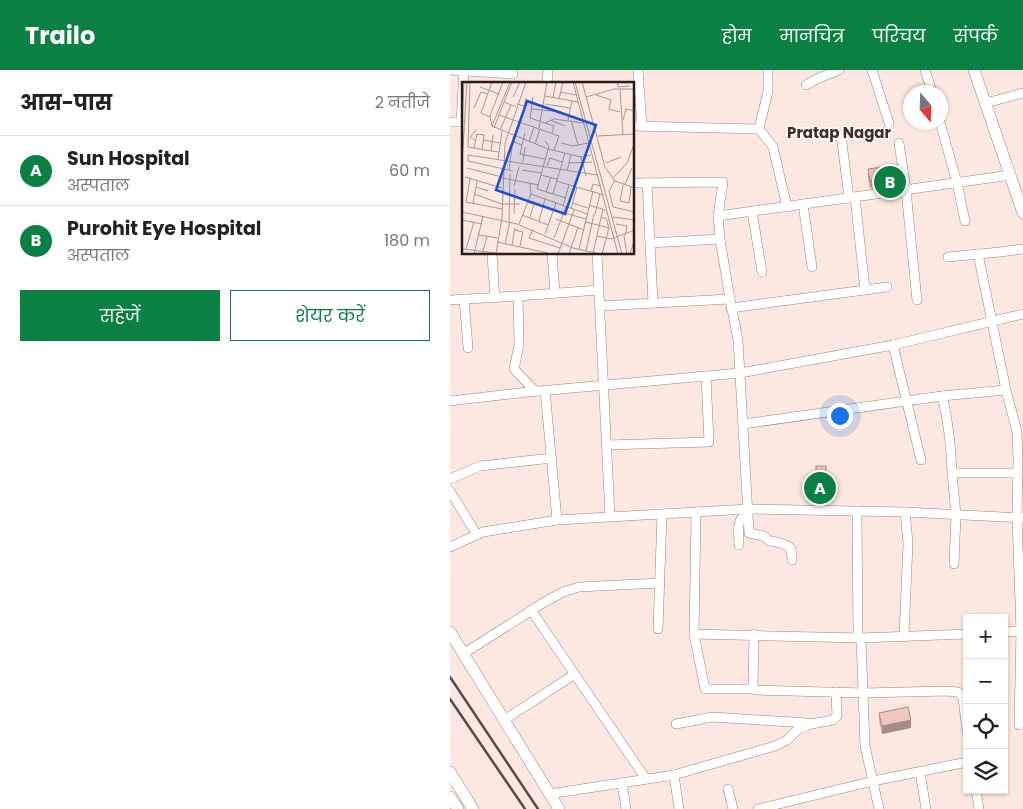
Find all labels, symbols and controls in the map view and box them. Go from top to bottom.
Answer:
text: Trailo [25,19,95,52]
text: होम [722,23,752,48]
text: मानचित्र [780,23,844,48]
text: परिचय [872,23,926,48]
text: संपर्क [954,23,998,48]
inset map [462,82,635,255]
north arrow [903,85,948,130]
text: आस-पास [20,88,112,117]
text: 2 नतीजे [375,91,430,114]
district label: Pratap Nagar [787,122,892,143]
text: Sun Hospital [67,145,190,172]
text: A [30,159,42,182]
text: 60 m [389,159,430,182]
pin: B [874,163,906,201]
text: अस्पताल [67,174,129,197]
text: Purohit Eye Hospital [67,215,261,242]
text: B [31,229,41,252]
text: 180 m [384,229,430,252]
text: अस्पताल [67,244,129,267]
button: सहेजें [20,290,220,341]
button: शेयर करें [230,290,430,341]
your location [827,403,853,429]
pin: A [804,469,836,507]
map controls [963,614,1008,794]
button: + [963,614,1008,659]
button: − [963,659,1008,704]
button: locate [963,704,1008,749]
button: layers [963,749,1008,794]

